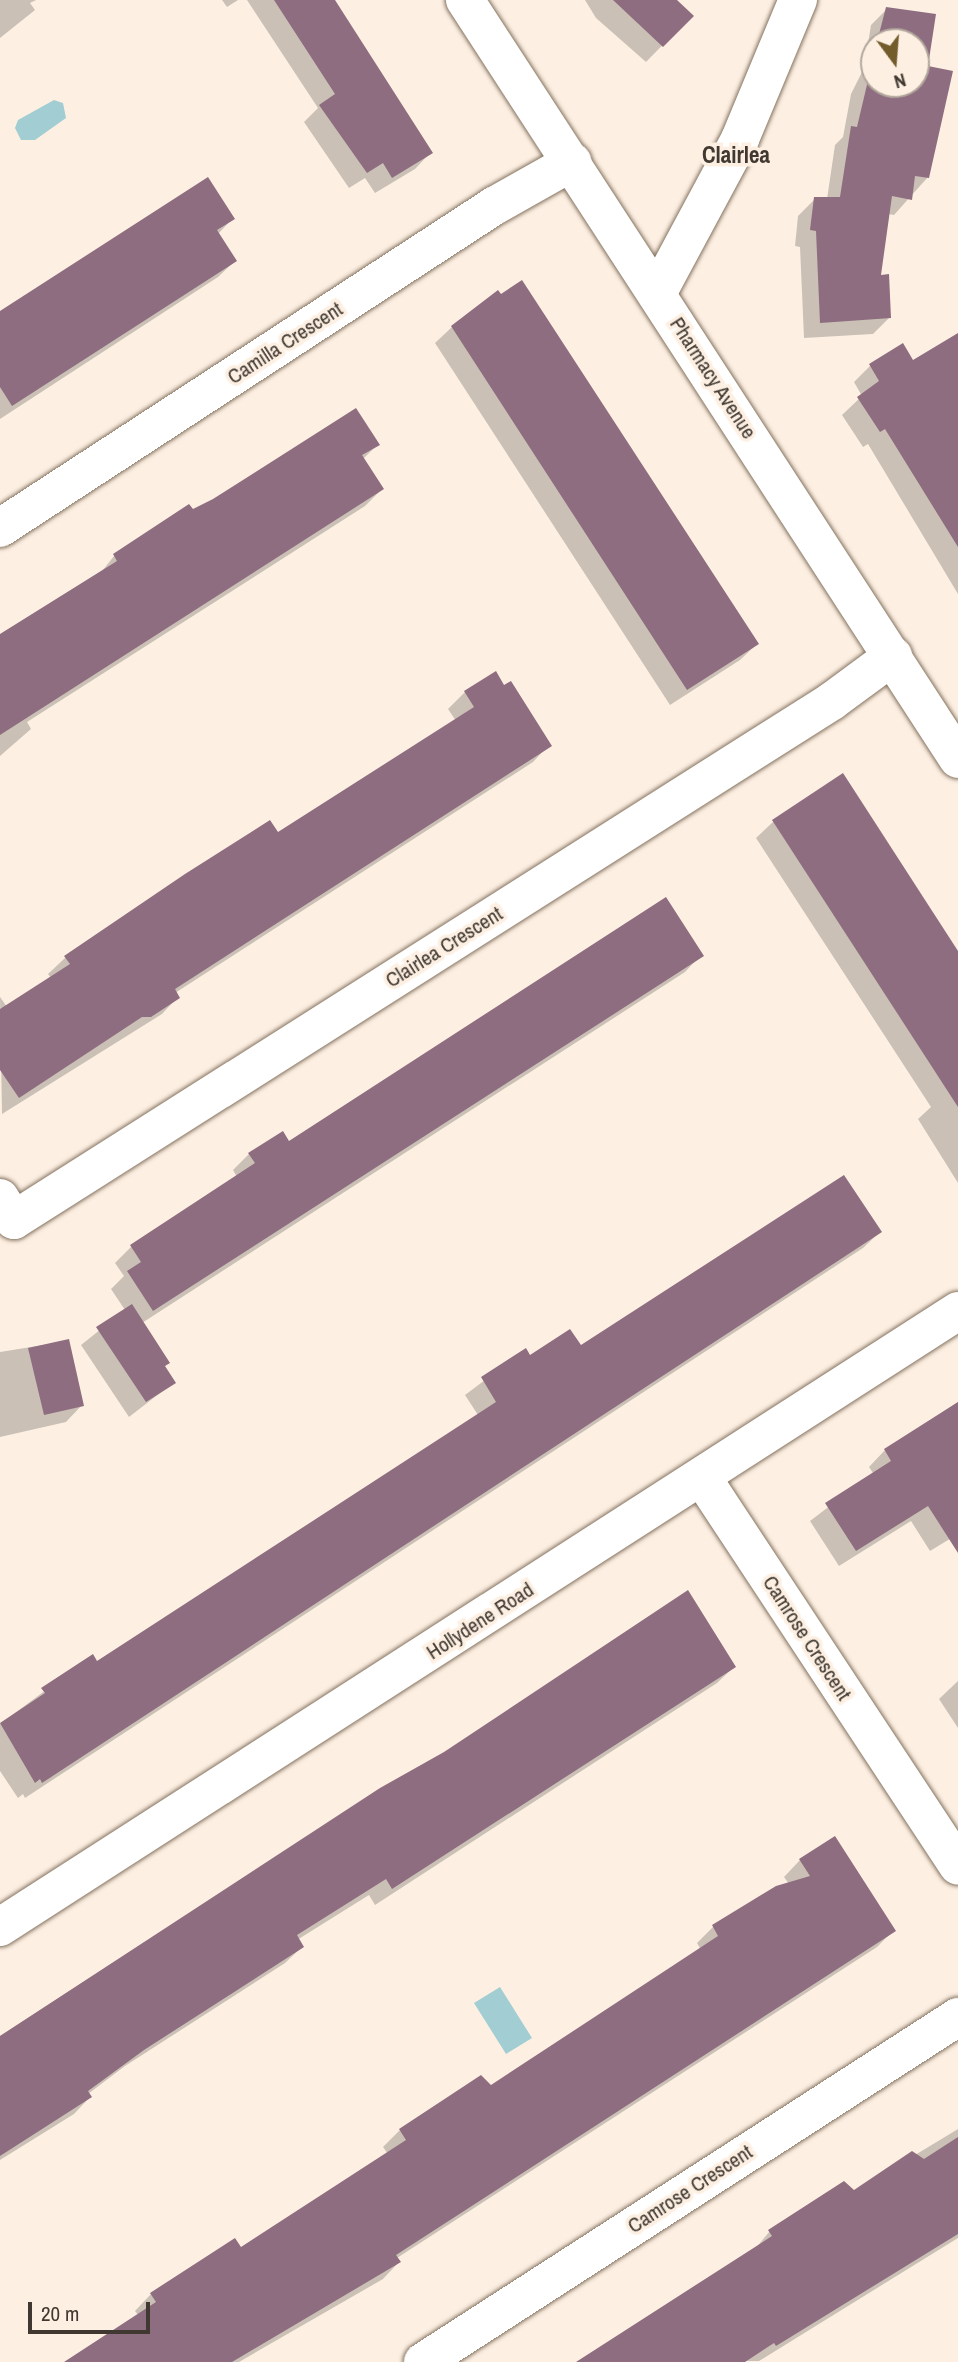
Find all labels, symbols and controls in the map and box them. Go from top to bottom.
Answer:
north arrow [860,28,930,98]
text: N [891,67,909,95]
district label: Clairlea [702,141,770,169]
street label: Camilla Crescent [223,296,347,390]
street label: Pharmacy Avenue [664,312,762,444]
street label: Clairlea Crescent [381,901,507,993]
street label: Camrose Crescent [757,1571,857,1705]
street label: Hollydene Road [422,1577,538,1665]
street label: Camrose Crescent [623,2139,757,2239]
scale bar [32,2288,154,2332]
text: 20 m [41,2299,79,2328]

